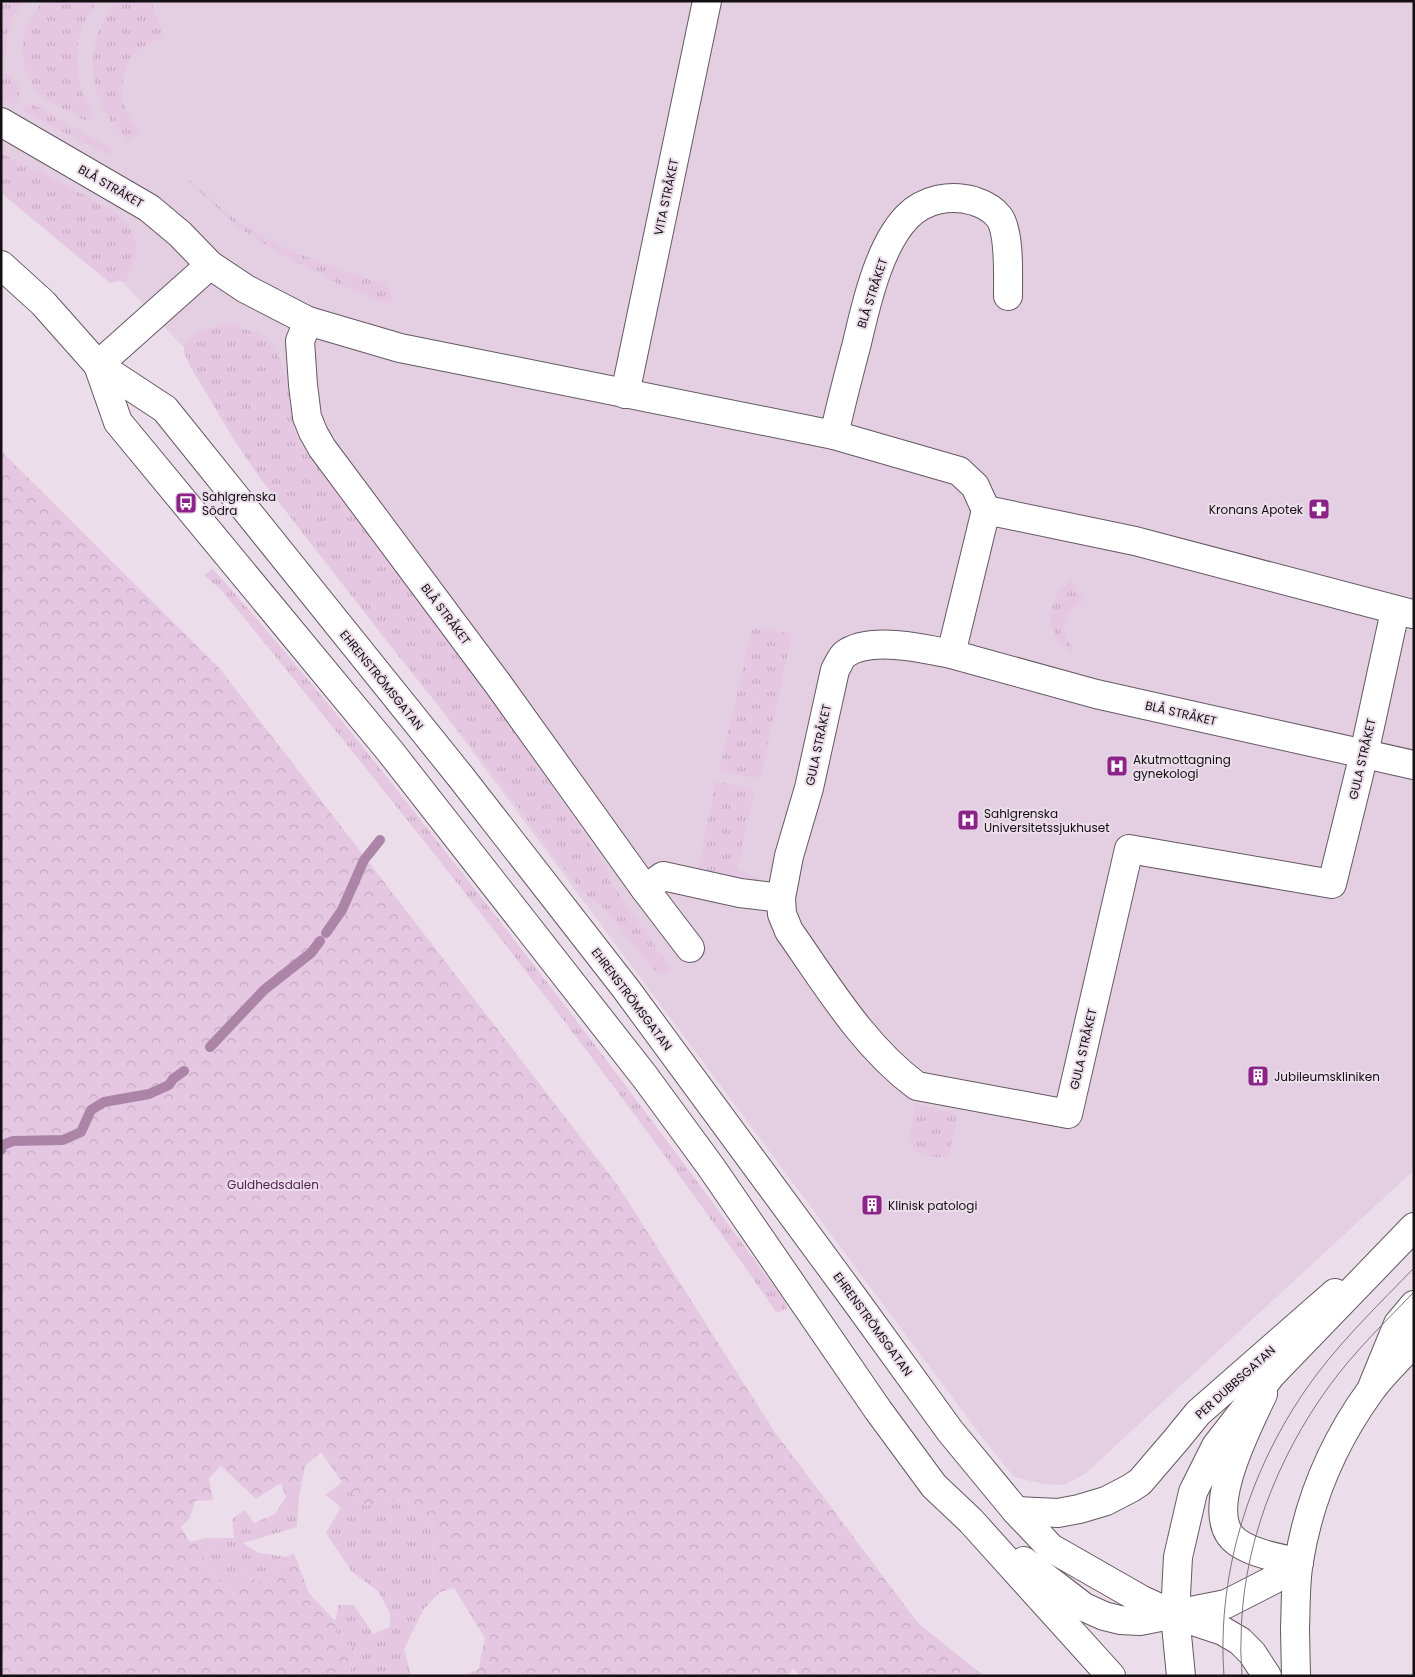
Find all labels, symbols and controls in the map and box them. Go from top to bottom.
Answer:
street label: VITA STRÅKET [650,157,682,237]
street label: BLÅ STRÅKET [75,160,147,212]
street label: BLÅ STRÅKET [853,255,891,330]
place label: Sahlgrenska Södra [202,488,276,519]
bus stop icon: Sahlgrenska Södra [174,491,198,515]
pharmacy icon: Kronans Apotek [1307,497,1331,521]
place label: Kronans Apotek [1209,501,1304,518]
street label: BLÅ STRÅKET [417,580,475,649]
street label: EHRENSTRÖMSGATAN [336,626,428,734]
street label: BLÅ STRÅKET [1144,697,1219,730]
street label: GULA STRÅKET [801,702,835,787]
street label: GULA STRÅKET [1344,716,1380,801]
place label: Akutmottagning gynekologi [1133,751,1231,782]
hospital icon: Akutmottagning gynekologi [1105,754,1129,778]
place label: Sahlgrenska Universitetssjukhuset [984,805,1110,836]
hospital icon: Sahlgrenska Universitetssjukhuset [956,808,980,832]
street label: EHRENSTRÖMSGATAN [588,944,676,1054]
street label: GULA STRÅKET [1065,1006,1101,1091]
building icon: Jubileumskliniken [1246,1064,1270,1088]
place label: Jubileumskliniken [1274,1068,1380,1085]
park label: Guldhedsdalen [227,1176,319,1193]
building icon: Klinisk patologi [860,1193,884,1217]
place label: Klinisk patologi [888,1197,977,1214]
street label: EHRENSTRÖMSGATAN [830,1269,916,1379]
street label: PER DUBBSGATAN [1191,1341,1279,1423]

